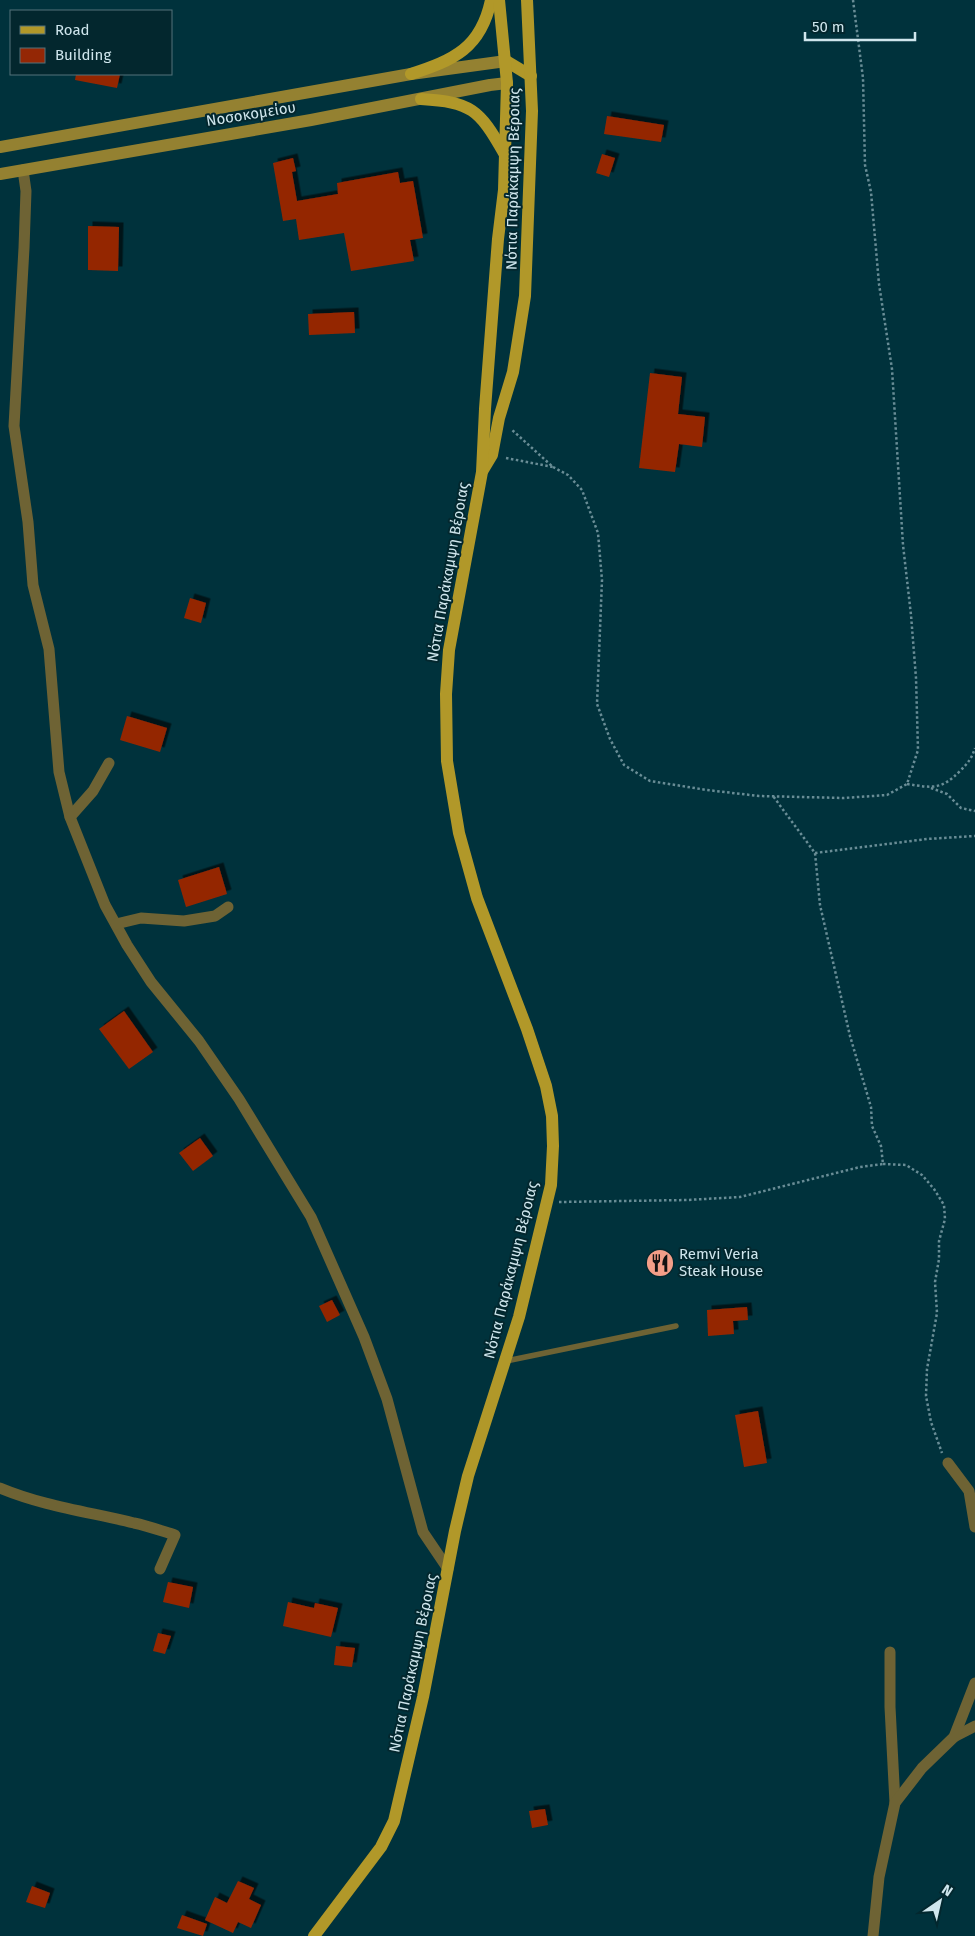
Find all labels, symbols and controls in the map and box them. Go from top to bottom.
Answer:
legend [10,10,172,75]
scale bar [805,10,915,42]
text: 50 m [812,18,845,36]
text: Road [55,21,90,39]
text: Building [55,46,111,64]
street label: Νότια Παράκαμψη Βέροιας [502,88,524,270]
street label: Νοσοκομείου [205,98,297,130]
street label: Νότια Παράκαμψη Βέροιας [423,481,473,663]
street label: Νότια Παράκαμψη Βέροιας [480,1179,542,1361]
place label: Remvi Veria Steak House [679,1245,763,1280]
restaurant icon: Remvi Veria Steak House [645,1248,675,1278]
street label: Νότια Παράκαμψη Βέροιας [385,1572,441,1754]
north arrow [915,1876,965,1926]
text: N [938,1881,956,1900]

